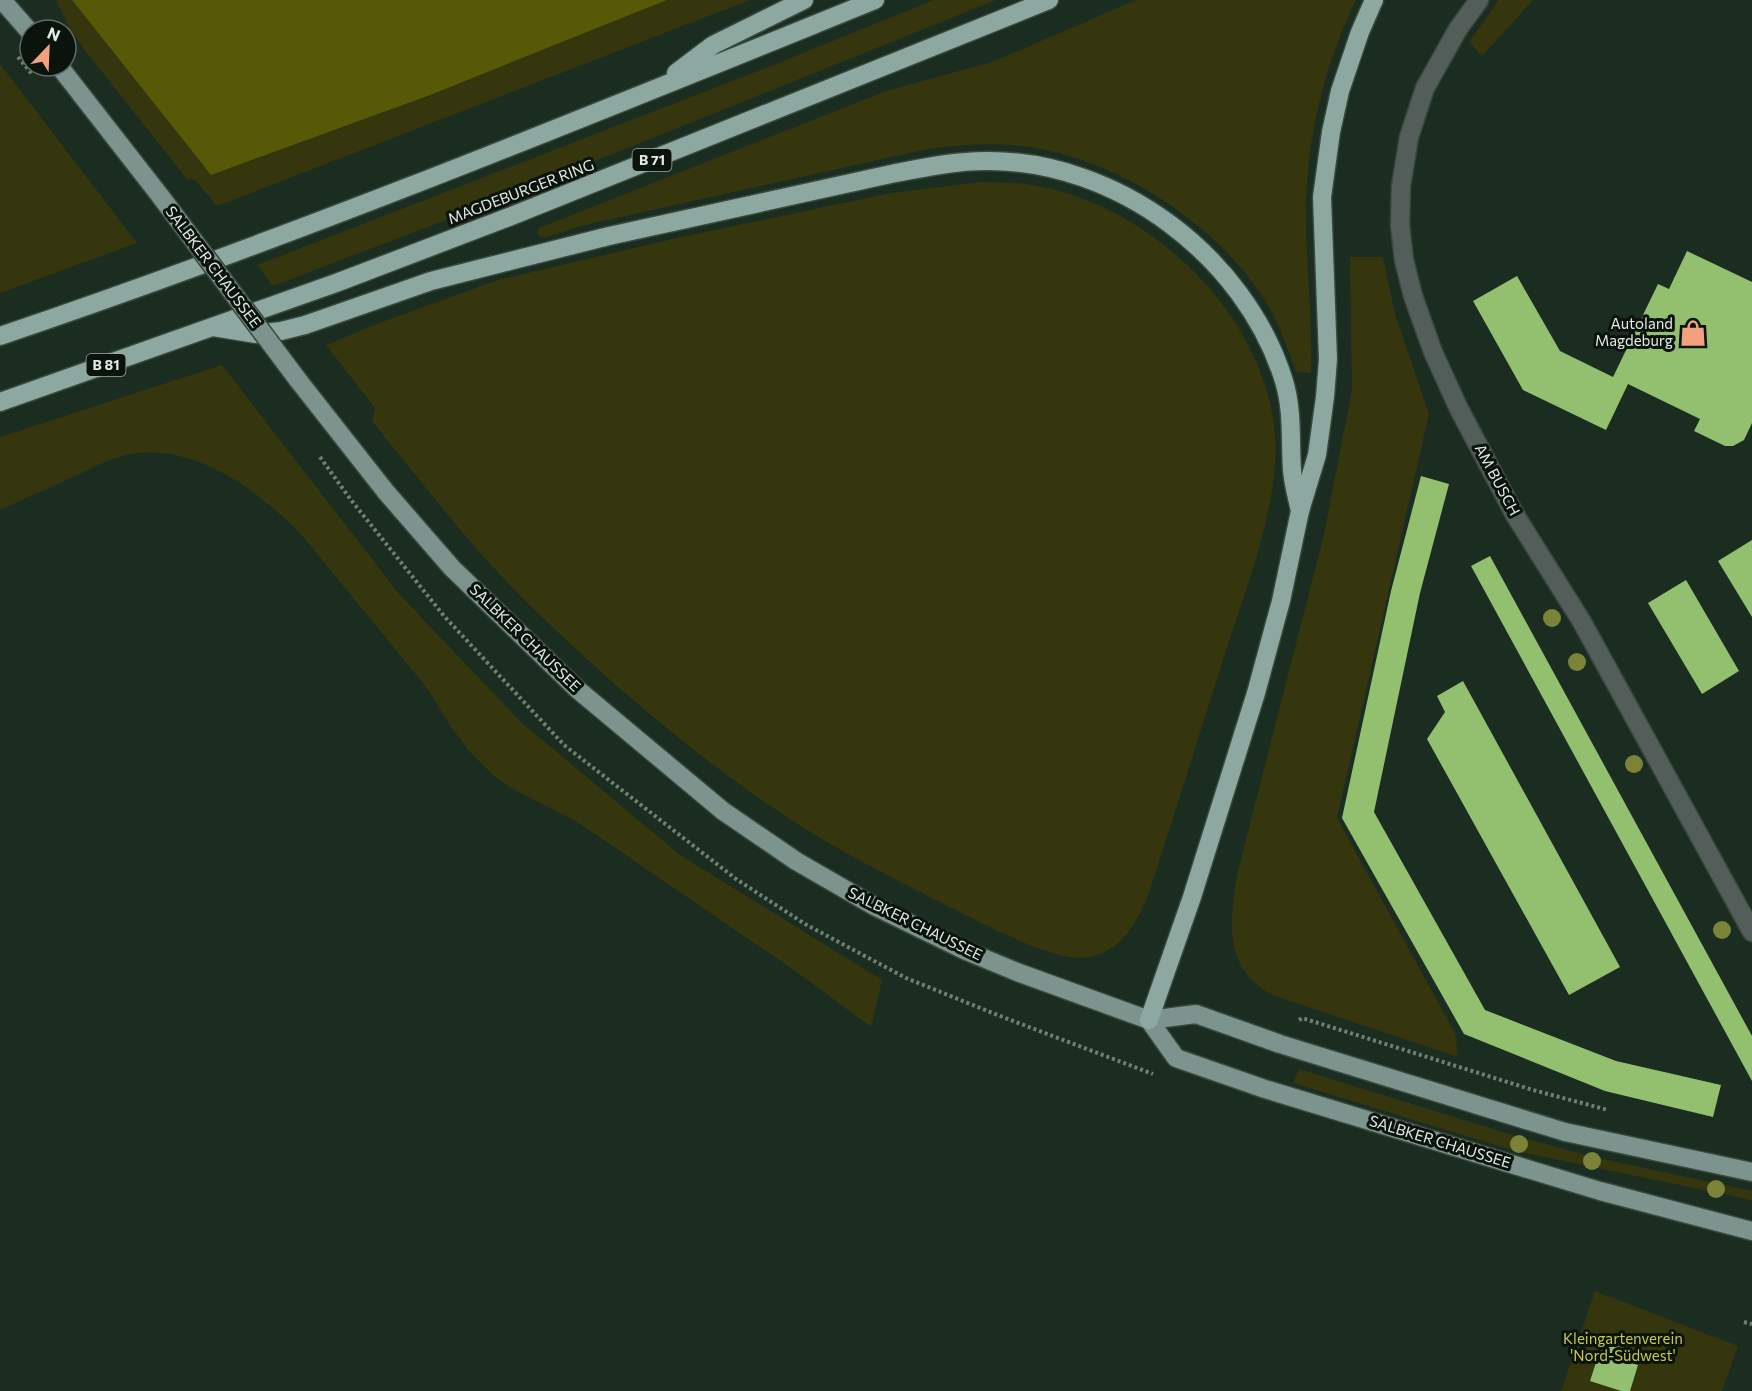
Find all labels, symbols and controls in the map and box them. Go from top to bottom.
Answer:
north arrow [18,18,78,78]
text: N [45,23,63,45]
road number: B 71 [632,149,672,171]
street label: MAGDEBURGER RING [445,155,596,227]
street label: SALBKER CHAUSSEE [162,202,265,331]
place label: Autoland Magdeburg [1595,314,1673,349]
shop icon: Autoland Magdeburg [1678,318,1708,348]
road number: B 81 [86,354,126,376]
street label: AM BUSCH [1471,441,1524,518]
street label: SALBKER CHAUSSEE [467,580,585,695]
street label: SALBKER CHAUSSEE [845,883,986,963]
street label: SALBKER CHAUSSEE [1367,1111,1513,1171]
park label: Kleingartenverein 'Nord-Südwest' [1563,1329,1683,1364]

